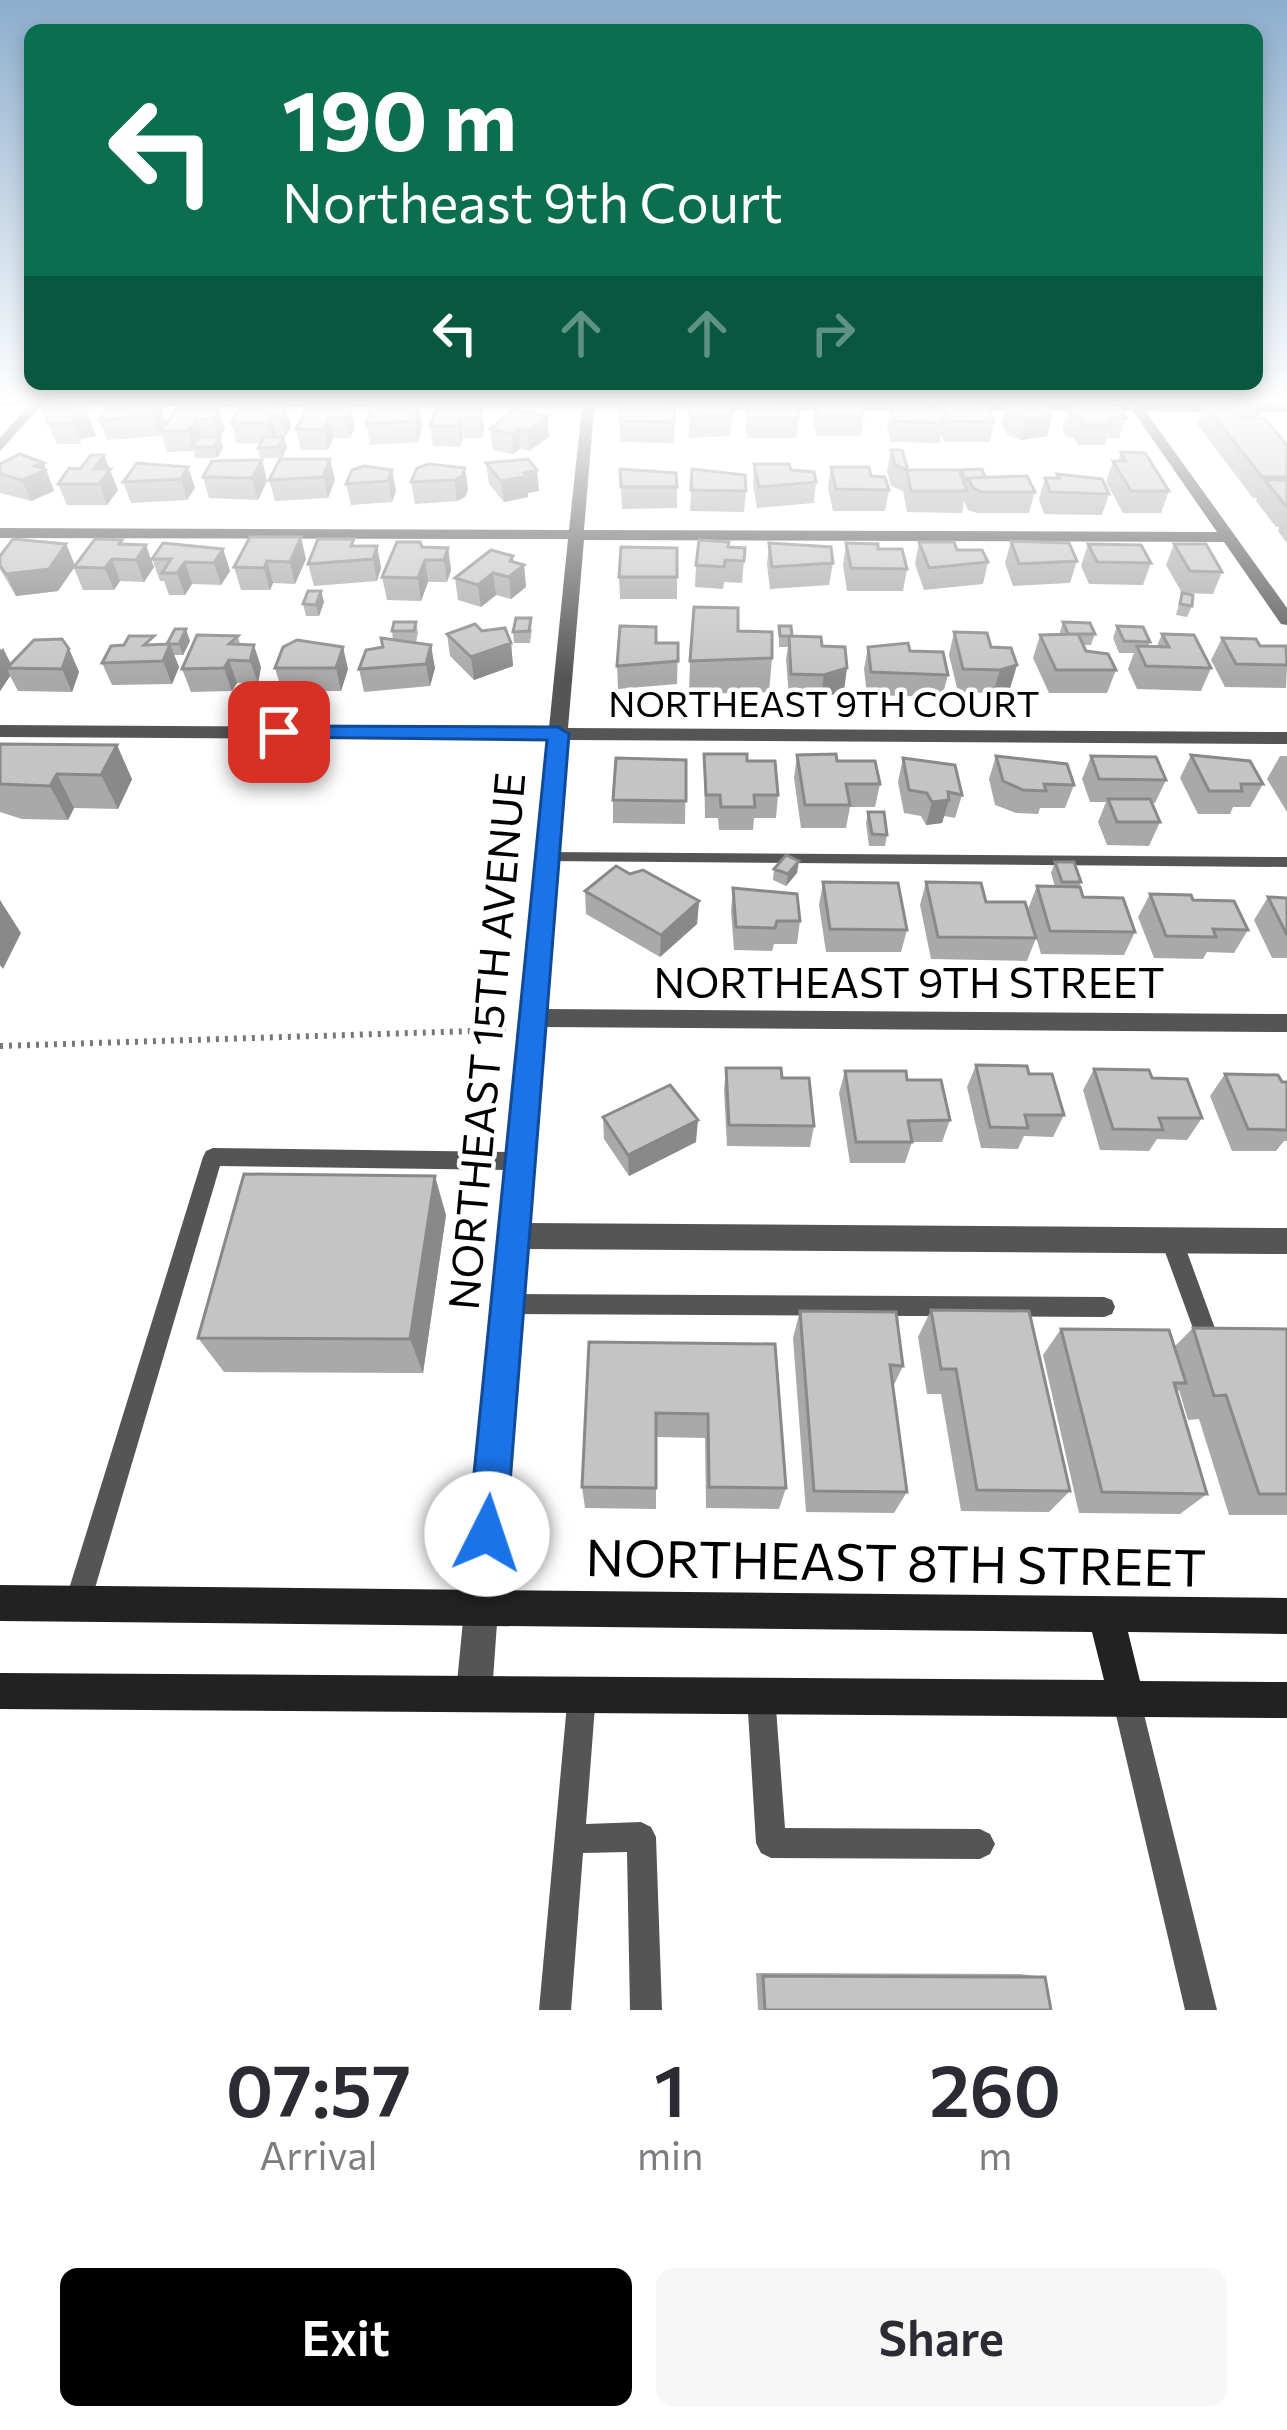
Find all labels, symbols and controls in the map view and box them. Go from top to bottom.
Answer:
text: 190 m [282,66,517,168]
icon: left [84,72,240,228]
text: Northeast 9th Court [282,168,783,234]
icon: left [422,300,488,366]
icon: ahead [548,300,614,366]
icon: ahead [674,300,740,366]
icon: right [800,300,866,366]
street label: NORTHEAST 9TH COURT [608,680,1040,724]
pin [228,681,330,783]
icon: arrive [246,699,312,765]
street label: NORTHEAST 15TH AVENUE [436,770,534,1312]
street label: NORTHEAST 9TH STREET [653,955,1165,1007]
position arrow [424,1471,550,1597]
street label: NORTHEAST 8TH STREET [585,1524,1207,1598]
text: 07:57 [226,2044,411,2132]
text: 1 [654,2044,686,2132]
text: 260 [929,2044,1061,2132]
text: Arrival [259,2130,377,2178]
text: min [637,2130,703,2178]
text: m [978,2130,1012,2178]
button: Exit [60,2268,632,2406]
button: Share [656,2268,1227,2406]

